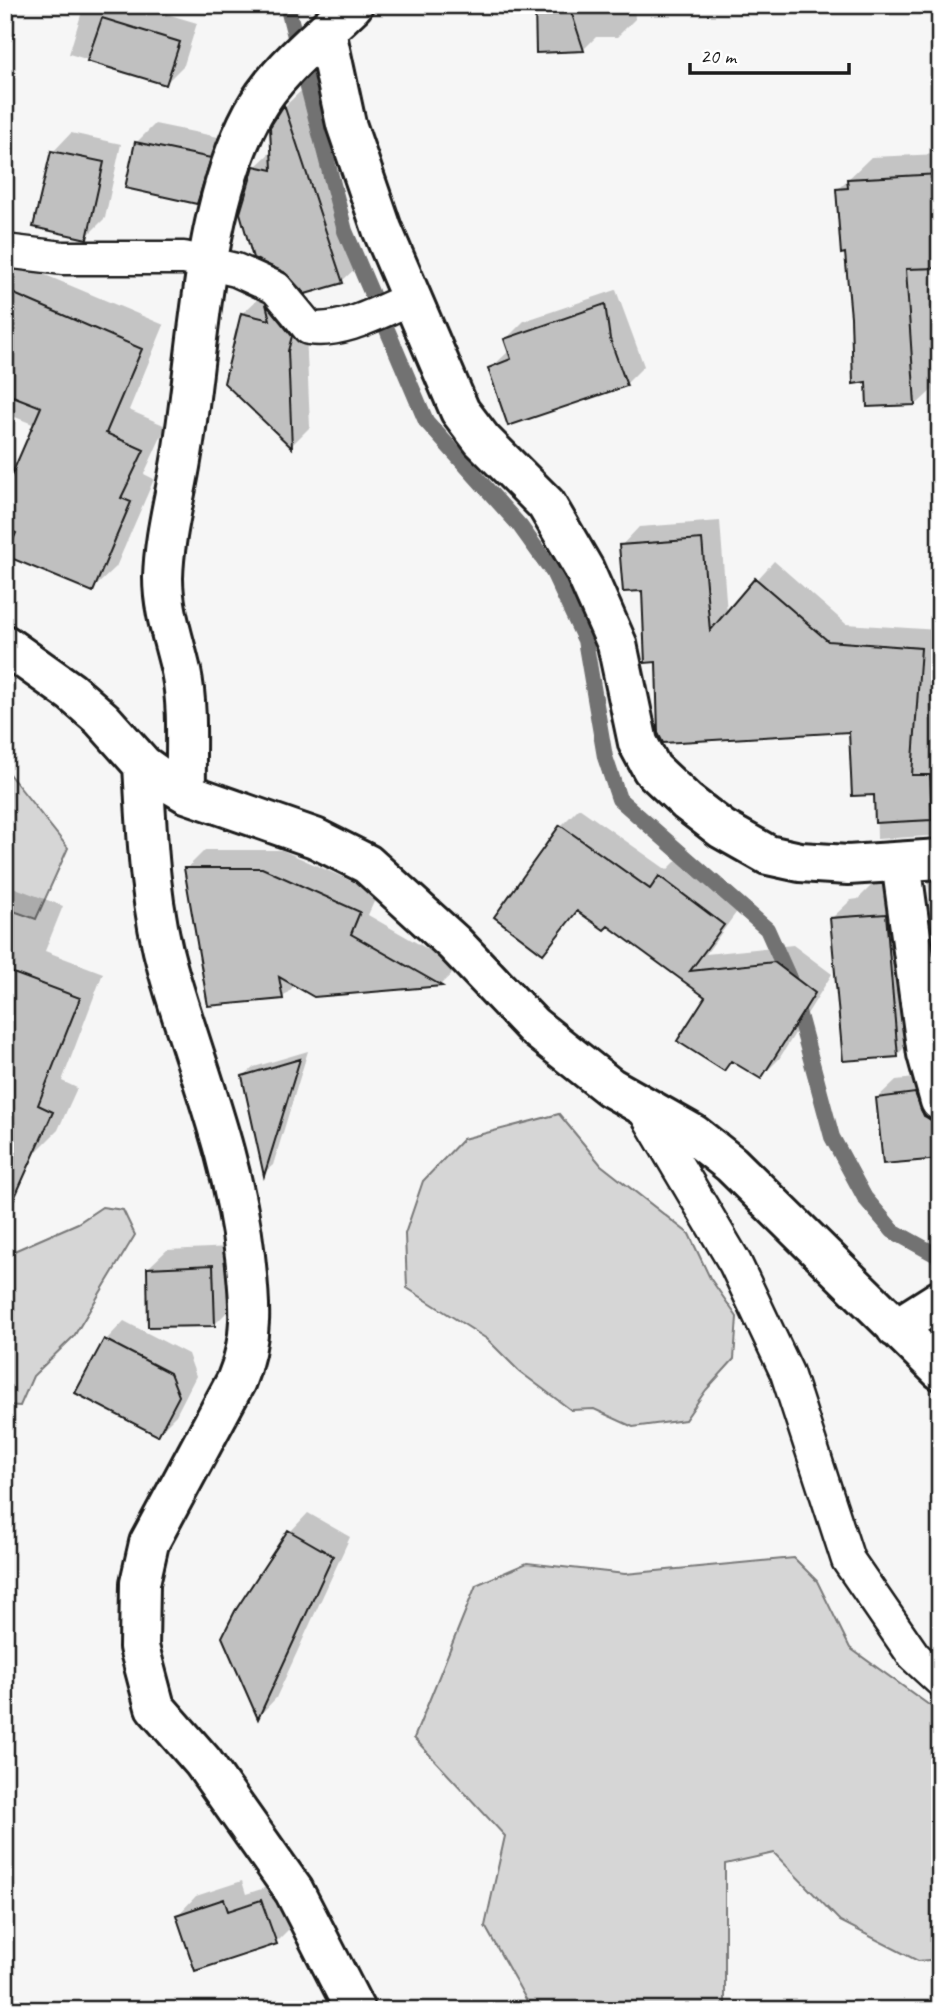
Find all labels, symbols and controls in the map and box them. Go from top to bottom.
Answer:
scale bar [690,32,849,76]
text: 20 m [700,43,738,69]

